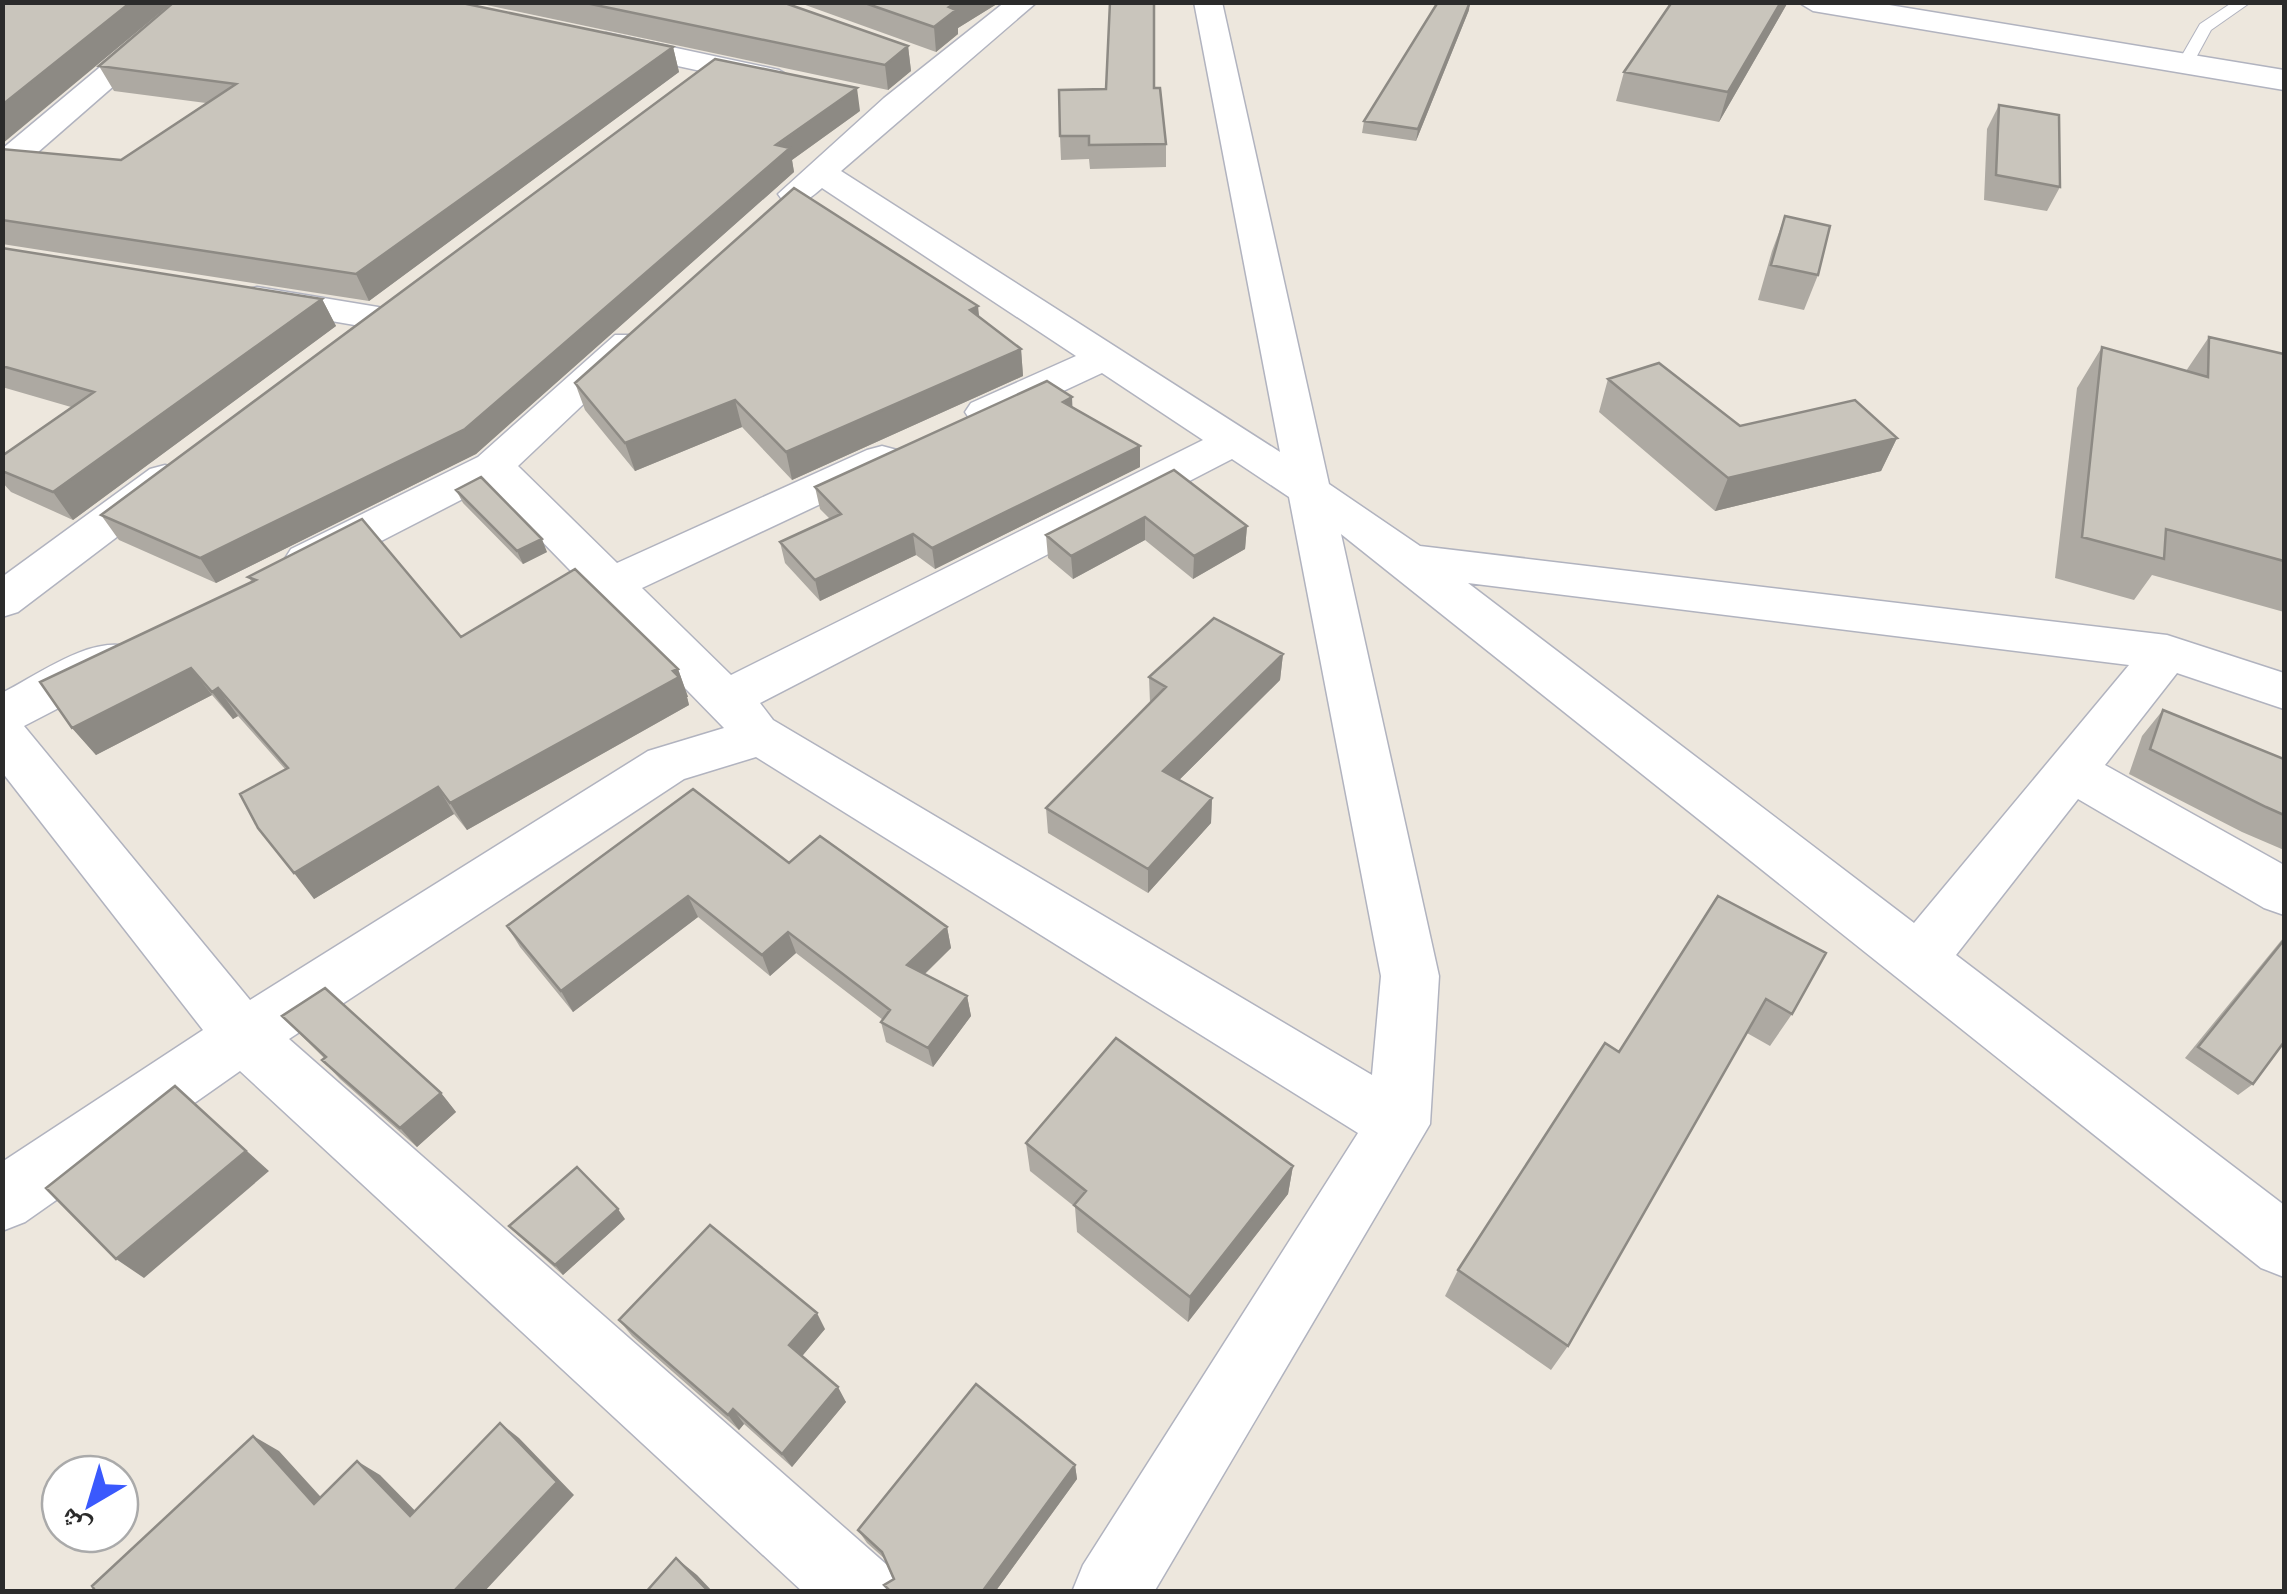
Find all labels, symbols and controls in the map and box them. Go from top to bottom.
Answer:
north arrow [40,1454,140,1554]
text: ش [52,1500,98,1547]

